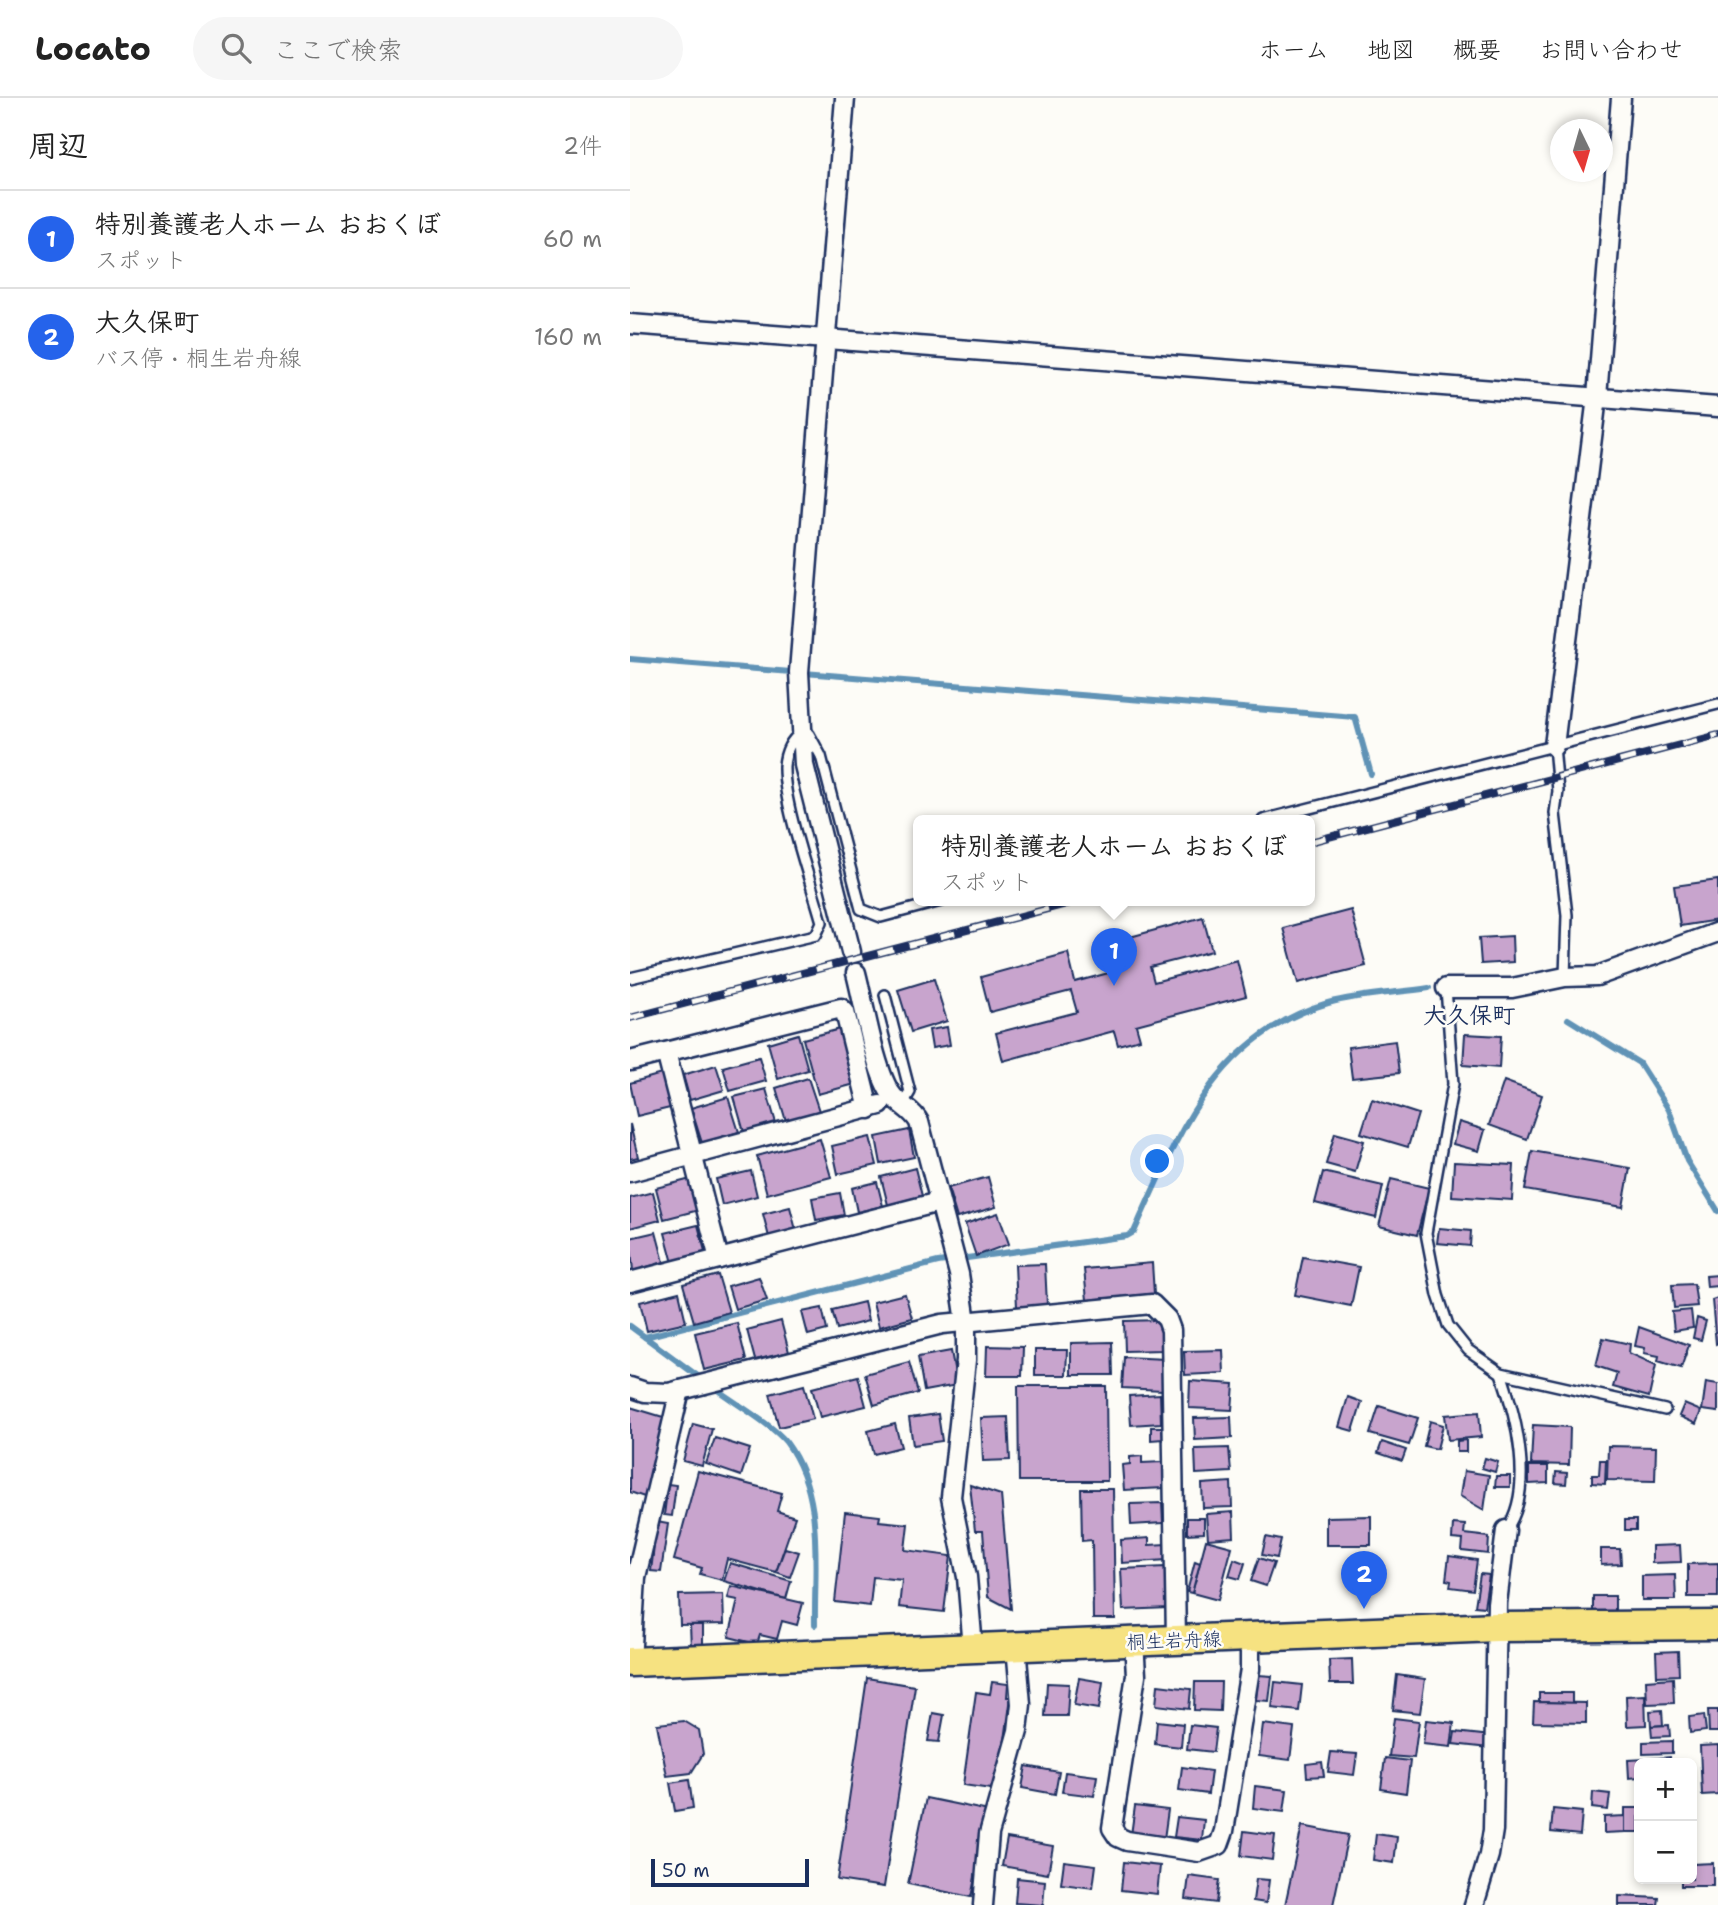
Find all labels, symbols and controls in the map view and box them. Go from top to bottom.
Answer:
search box [193,17,683,80]
text: Locato [35,26,151,71]
icon: search [217,29,255,67]
text: ここで検索 [273,32,403,67]
text: ホーム [1258,34,1329,66]
text: 地図 [1367,34,1415,66]
text: 概要 [1453,34,1501,66]
text: お問い合わせ [1539,34,1683,66]
north arrow [1550,119,1613,182]
text: 周辺 [28,125,88,166]
text: 2件 [563,131,602,161]
text: 特別養護老人ホーム おおくぼ [95,206,441,241]
text: 1 [46,224,56,254]
text: 60 m [543,224,602,254]
text: スポット [95,245,187,275]
text: 大久保町 [95,304,199,339]
text: 2 [43,322,59,352]
text: 160 m [534,322,602,352]
text: バス停 · 桐生岩舟線 [95,343,301,373]
popup [913,815,1315,906]
text: 特別養護老人ホーム おおくぼ [941,828,1287,863]
text: スポット [941,867,1033,897]
pin: 1 [1091,928,1137,986]
district label: 大久保町 [1423,1000,1515,1030]
your location [1140,1144,1174,1178]
pin: 2 [1341,1551,1387,1609]
street label: 桐生岩舟線 [1126,1626,1222,1655]
map controls [1634,1758,1697,1884]
button: + [1634,1758,1697,1821]
button: − [1634,1821,1697,1884]
scale bar [651,1856,808,1888]
text: 50 m [662,1858,710,1883]

